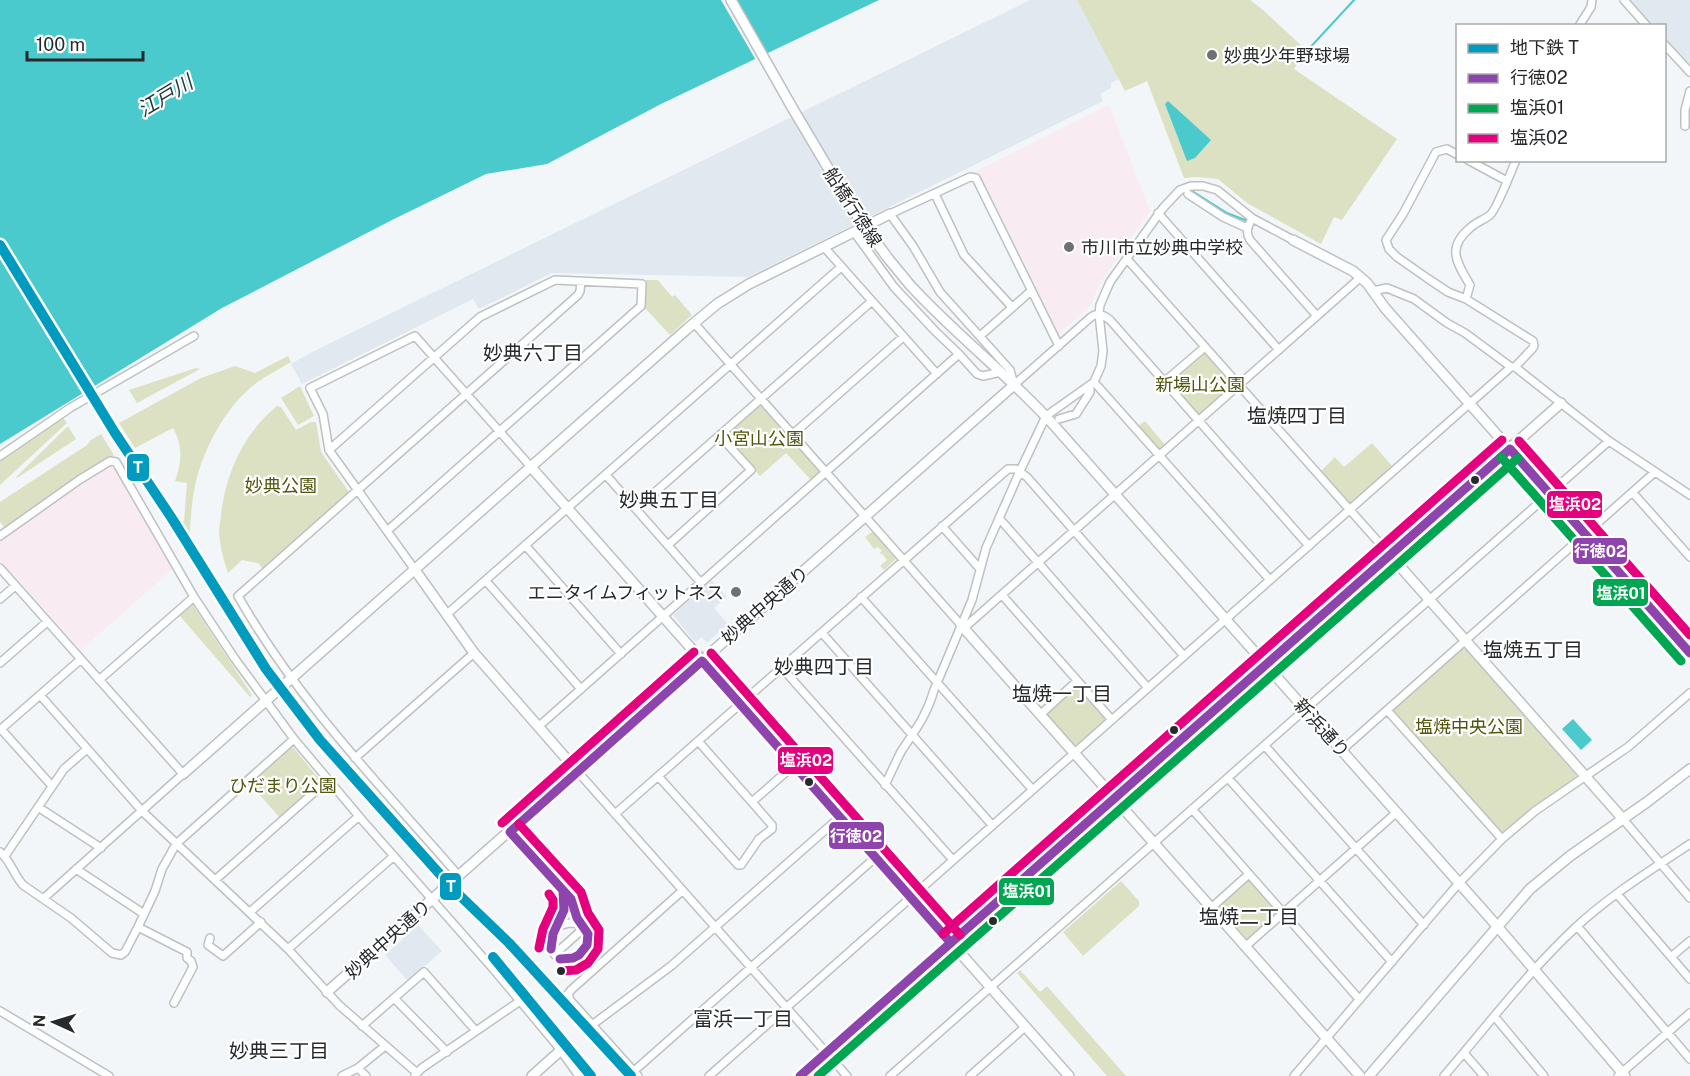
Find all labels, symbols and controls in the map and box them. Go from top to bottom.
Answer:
scale bar [27,24,142,62]
legend [1456,24,1666,162]
text: 100 m [36,34,85,55]
text: 地下鉄 T [1510,37,1579,58]
place label: 妙典少年野球場 [1224,45,1350,66]
marker: 妙典少年野球場 [1205,48,1219,62]
text: 行徳02 [1510,67,1568,88]
water label: 江戸川 [133,69,199,122]
text: 塩浜01 [1510,97,1564,118]
text: 塩浜02 [1510,127,1568,148]
street label: 船橋行徳線 [820,164,886,250]
place label: 市川市立妙典中学校 [1081,237,1243,258]
marker: 市川市立妙典中学校 [1062,240,1076,254]
district label: 妙典六丁目 [483,341,583,365]
park label: 新場山公園 [1155,374,1245,395]
district label: 塩焼四丁目 [1247,404,1347,428]
park label: 小宮山公園 [714,428,804,449]
line badge: T [126,453,150,482]
text: T [133,458,143,477]
unlabelled marker [1469,474,1481,486]
park label: 妙典公園 [245,475,317,496]
district label: 妙典五丁目 [619,488,719,512]
line badge: 塩浜02 [1546,490,1603,519]
text: 塩浜02 [1549,495,1601,514]
line badge: 行徳02 [1572,537,1628,565]
text: 行徳02 [1574,542,1626,561]
street label: 妙典中央通り [717,562,813,648]
line badge: 塩浜01 [1592,578,1649,607]
place label: エニタイムフィットネス [528,582,724,603]
text: 塩浜01 [1596,584,1646,603]
marker: エニタイムフィットネス [729,585,743,599]
district label: 塩焼五丁目 [1483,638,1583,662]
district label: 妙典四丁目 [774,655,874,679]
district label: 塩焼一丁目 [1012,682,1112,706]
street label: 新浜通り [1290,694,1354,762]
park label: 塩焼中央公園 [1415,716,1523,737]
unlabelled marker [1168,724,1180,736]
line badge: 塩浜02 [777,746,834,775]
text: 塩浜02 [780,751,832,770]
park label: ひだまり公園 [229,775,337,796]
unlabelled marker [803,776,815,788]
line badge: 行徳02 [828,821,885,850]
text: 行徳02 [830,827,882,846]
line badge: T [439,872,462,901]
text: T [446,877,456,896]
line badge: 塩浜01 [998,877,1055,906]
text: 塩浜01 [1002,882,1052,901]
street label: 妙典中央通り [341,895,435,983]
district label: 塩焼二丁目 [1199,905,1299,929]
unlabelled marker [987,915,999,927]
unlabelled marker [555,965,567,977]
north arrow [24,992,84,1052]
district label: 富浜一丁目 [693,1007,793,1031]
text: N [30,1014,49,1028]
district label: 妙典三丁目 [229,1039,329,1063]

